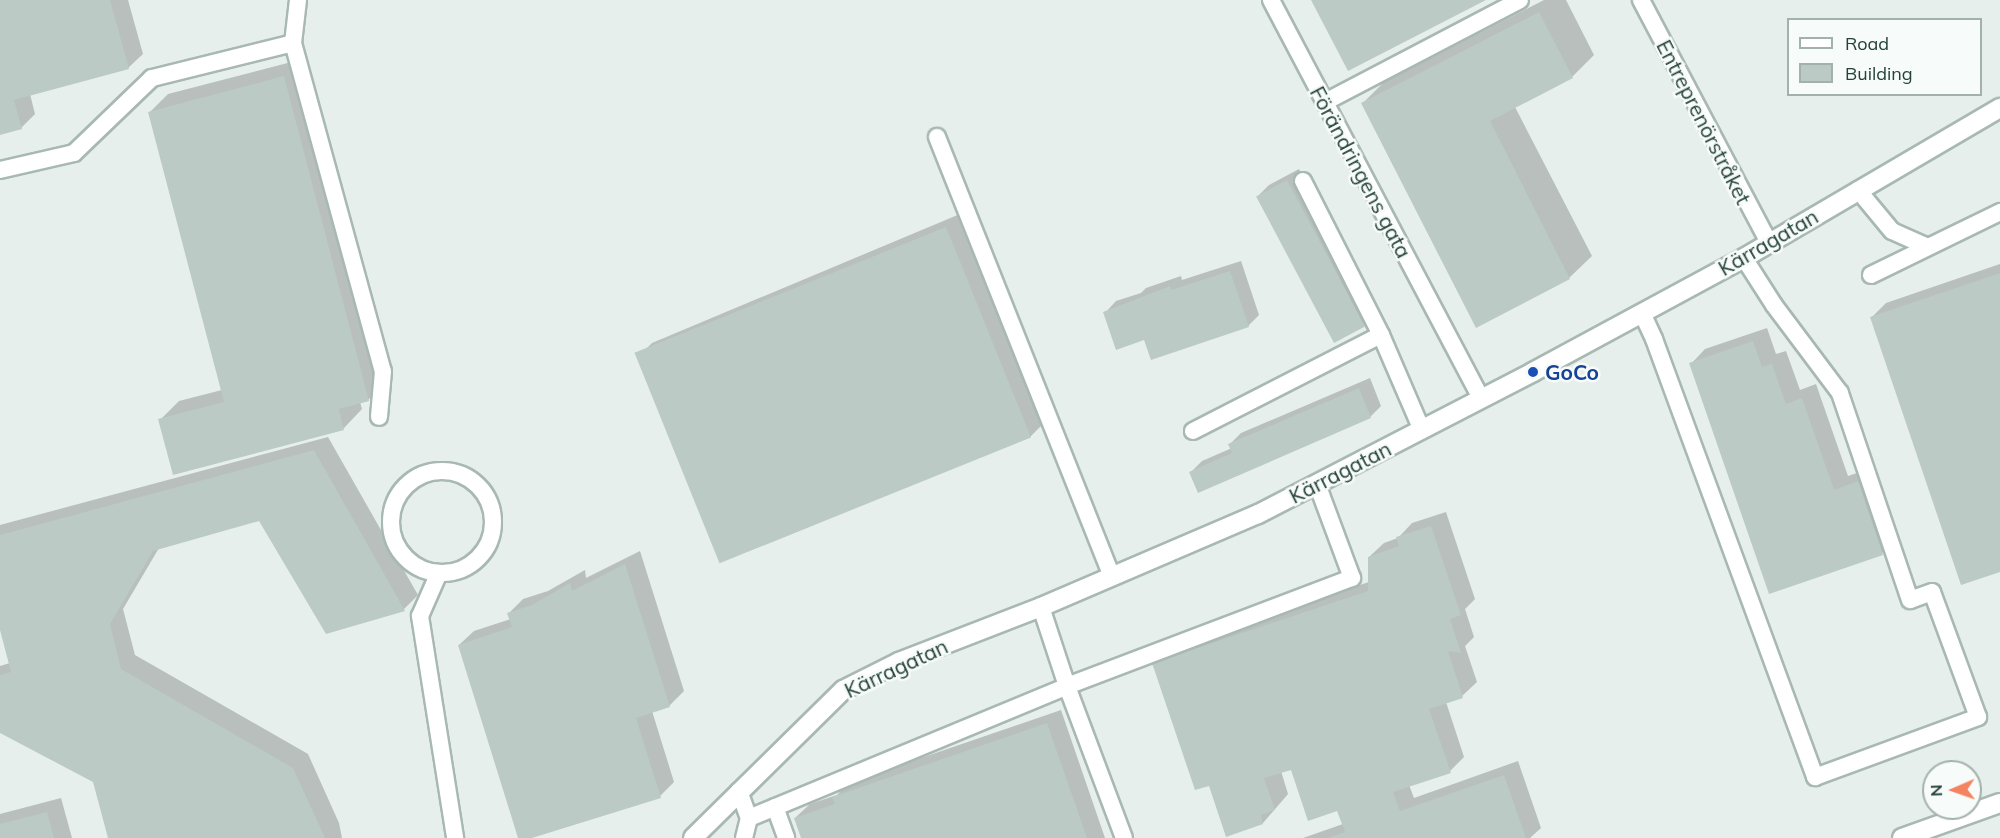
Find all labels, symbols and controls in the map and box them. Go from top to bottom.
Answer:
legend [1787,18,1982,96]
text: Road [1845,32,1889,55]
street label: Entreprenörstråket [1652,35,1756,209]
text: Building [1845,62,1913,85]
street label: Förändringens gata [1305,82,1417,262]
street label: Kärragatan [1714,203,1822,281]
place label: GoCo [1545,359,1599,385]
marker: GoCo [1526,365,1540,379]
street label: Kärragatan [1285,436,1395,508]
street label: Kärragatan [840,633,952,703]
north arrow [1922,760,1982,820]
text: N [1926,784,1946,797]

